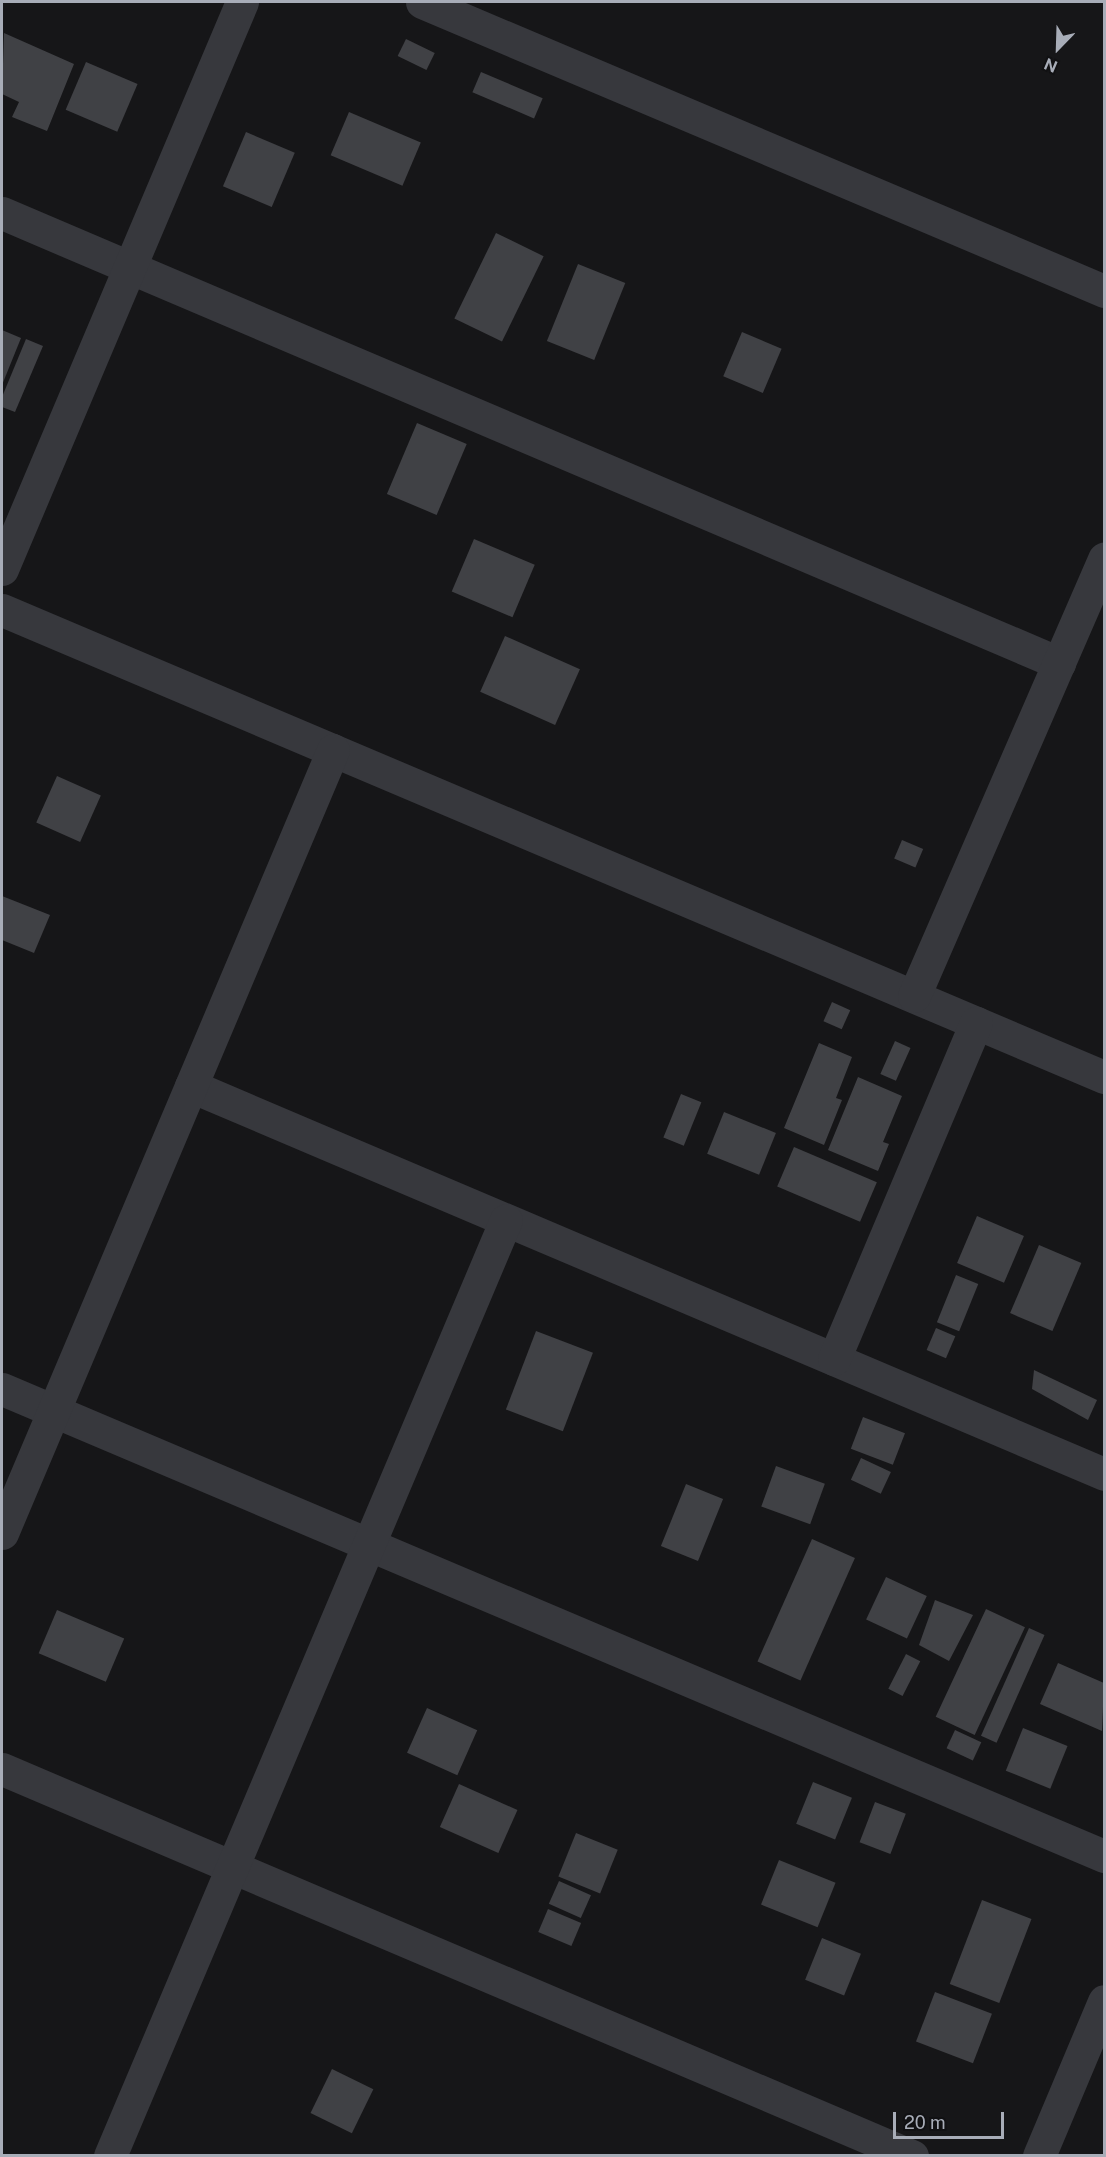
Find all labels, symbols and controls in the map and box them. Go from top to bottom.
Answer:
north arrow [1028,18,1088,78]
text: N [1041,54,1060,76]
scale bar [896,2100,1007,2138]
text: 20 m [904,2112,946,2133]

